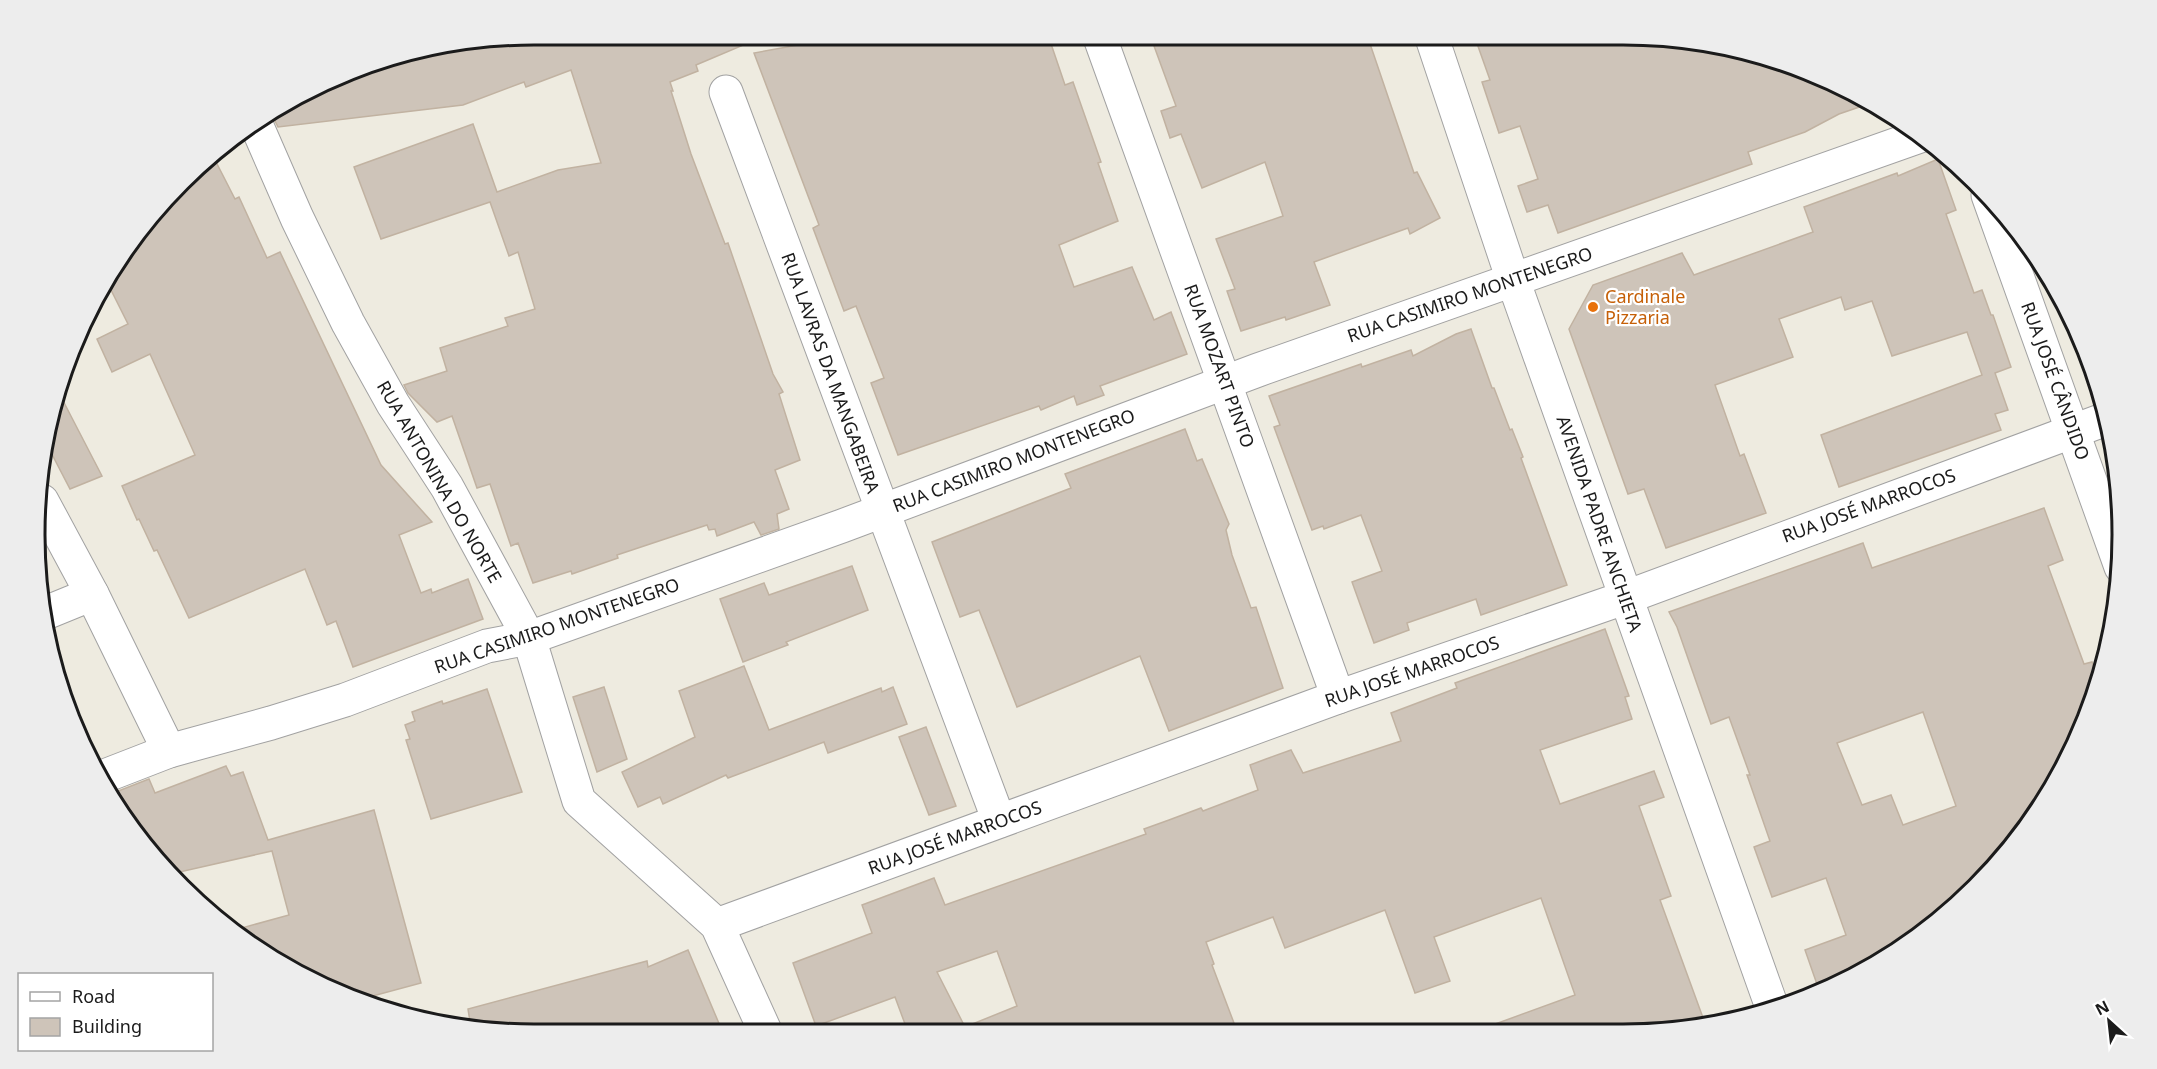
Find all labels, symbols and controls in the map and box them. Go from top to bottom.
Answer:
street label: RUA CASIMIRO MONTENEGRO [1344,241,1595,347]
street label: RUA LAVRAS DA MANGABEIRA [776,249,886,497]
street label: RUA MOZART PINTO [1179,280,1261,451]
place label: Cardinale Pizzaria [1605,284,1685,329]
street label: RUA JOSÉ CÂNDIDO [2016,298,2096,463]
marker: Cardinale Pizzaria [1586,300,1600,314]
street label: RUA ANTONINA DO NORTE [372,376,508,587]
street label: RUA CASIMIRO MONTENEGRO [889,403,1138,517]
street label: AVENIDA PADRE ANCHIETA [1552,412,1648,635]
street label: RUA JOSÉ MARROCOS [1779,462,1959,548]
street label: RUA CASIMIRO MONTENEGRO [431,572,682,678]
street label: RUA JOSÉ MARROCOS [1321,630,1502,712]
street label: RUA JOSÉ MARROCOS [865,794,1045,880]
legend [18,973,213,1051]
text: Road [72,984,115,1008]
north arrow [2079,991,2139,1051]
text: N [2091,995,2113,1020]
text: Building [72,1014,142,1038]

